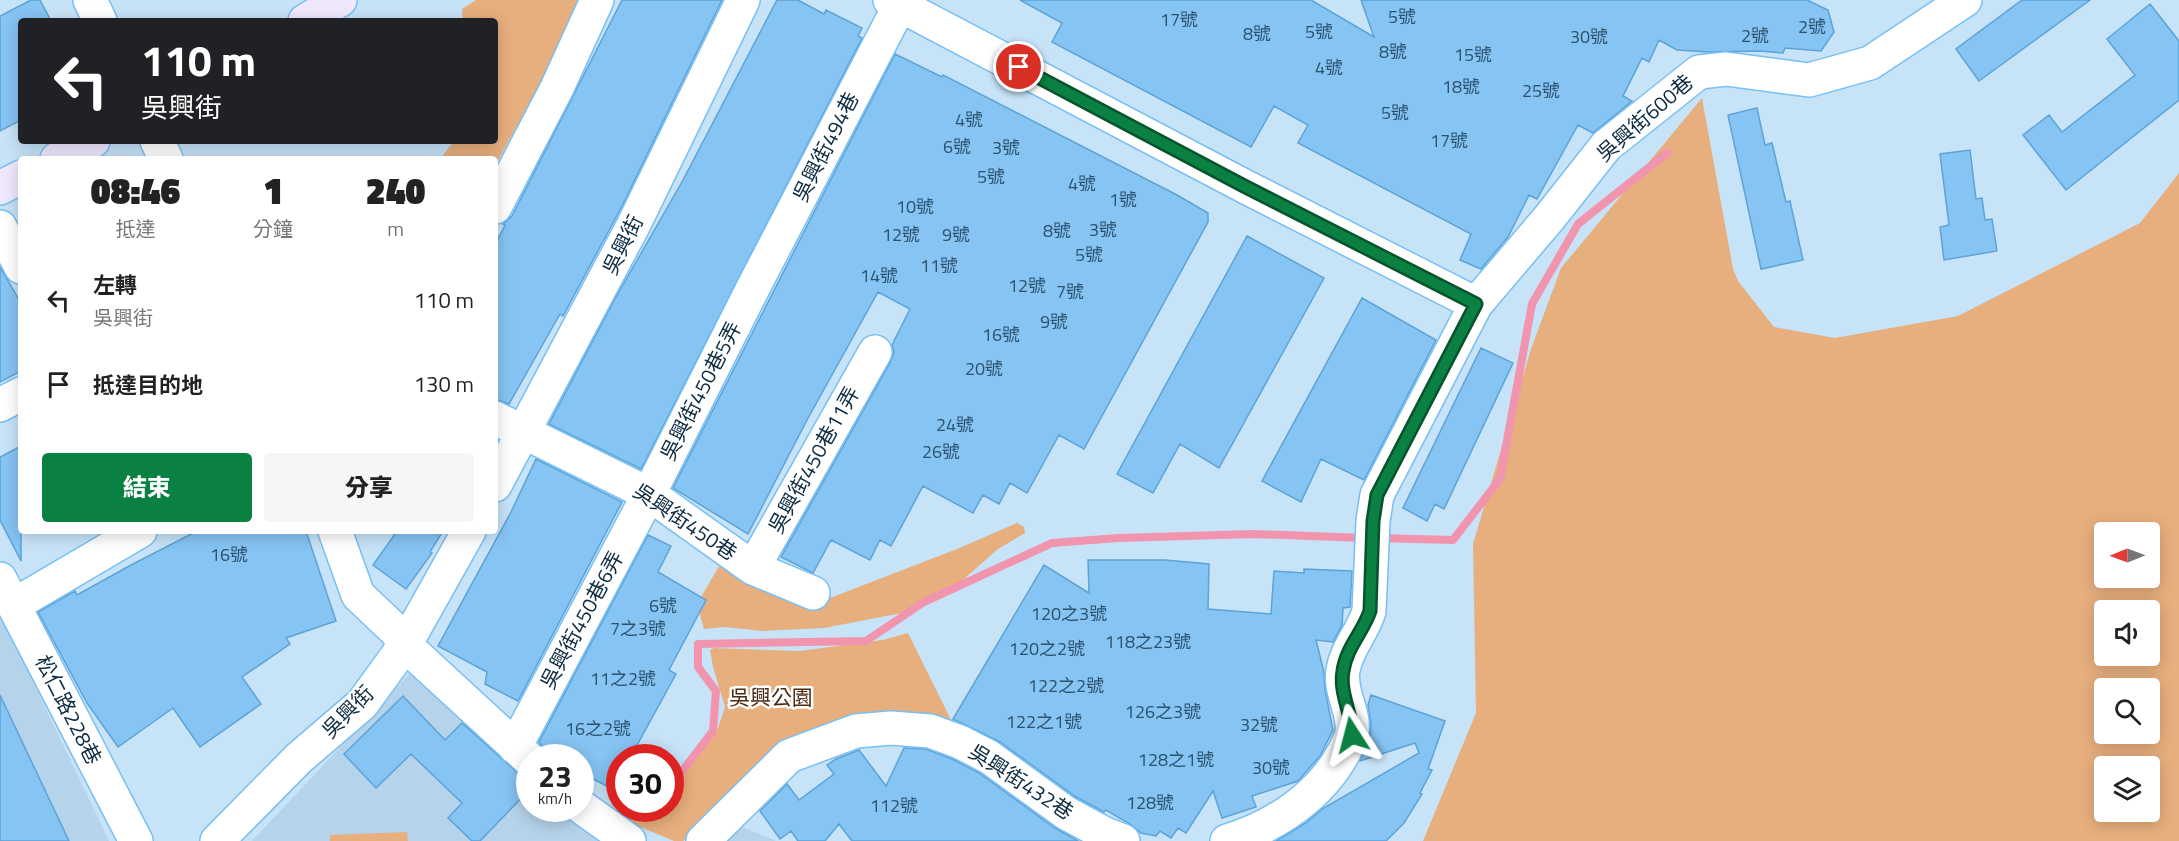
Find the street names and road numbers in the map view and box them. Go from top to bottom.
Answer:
street label: 吳興街600巷 [1589,66,1700,168]
street label: 吳興街494巷 [784,86,866,207]
street label: 吳興街 [594,209,651,280]
street label: 吳興街450巷5弄 [651,316,749,466]
street label: 吳興街450巷11弄 [759,380,867,539]
street label: 吳興街450巷 [627,475,744,568]
street label: 吳興街450巷6弄 [531,545,631,694]
street label: 松仁路228巷 [28,649,110,770]
street label: 吳興街 [314,678,381,745]
street label: 吳興街432巷 [963,735,1080,827]

